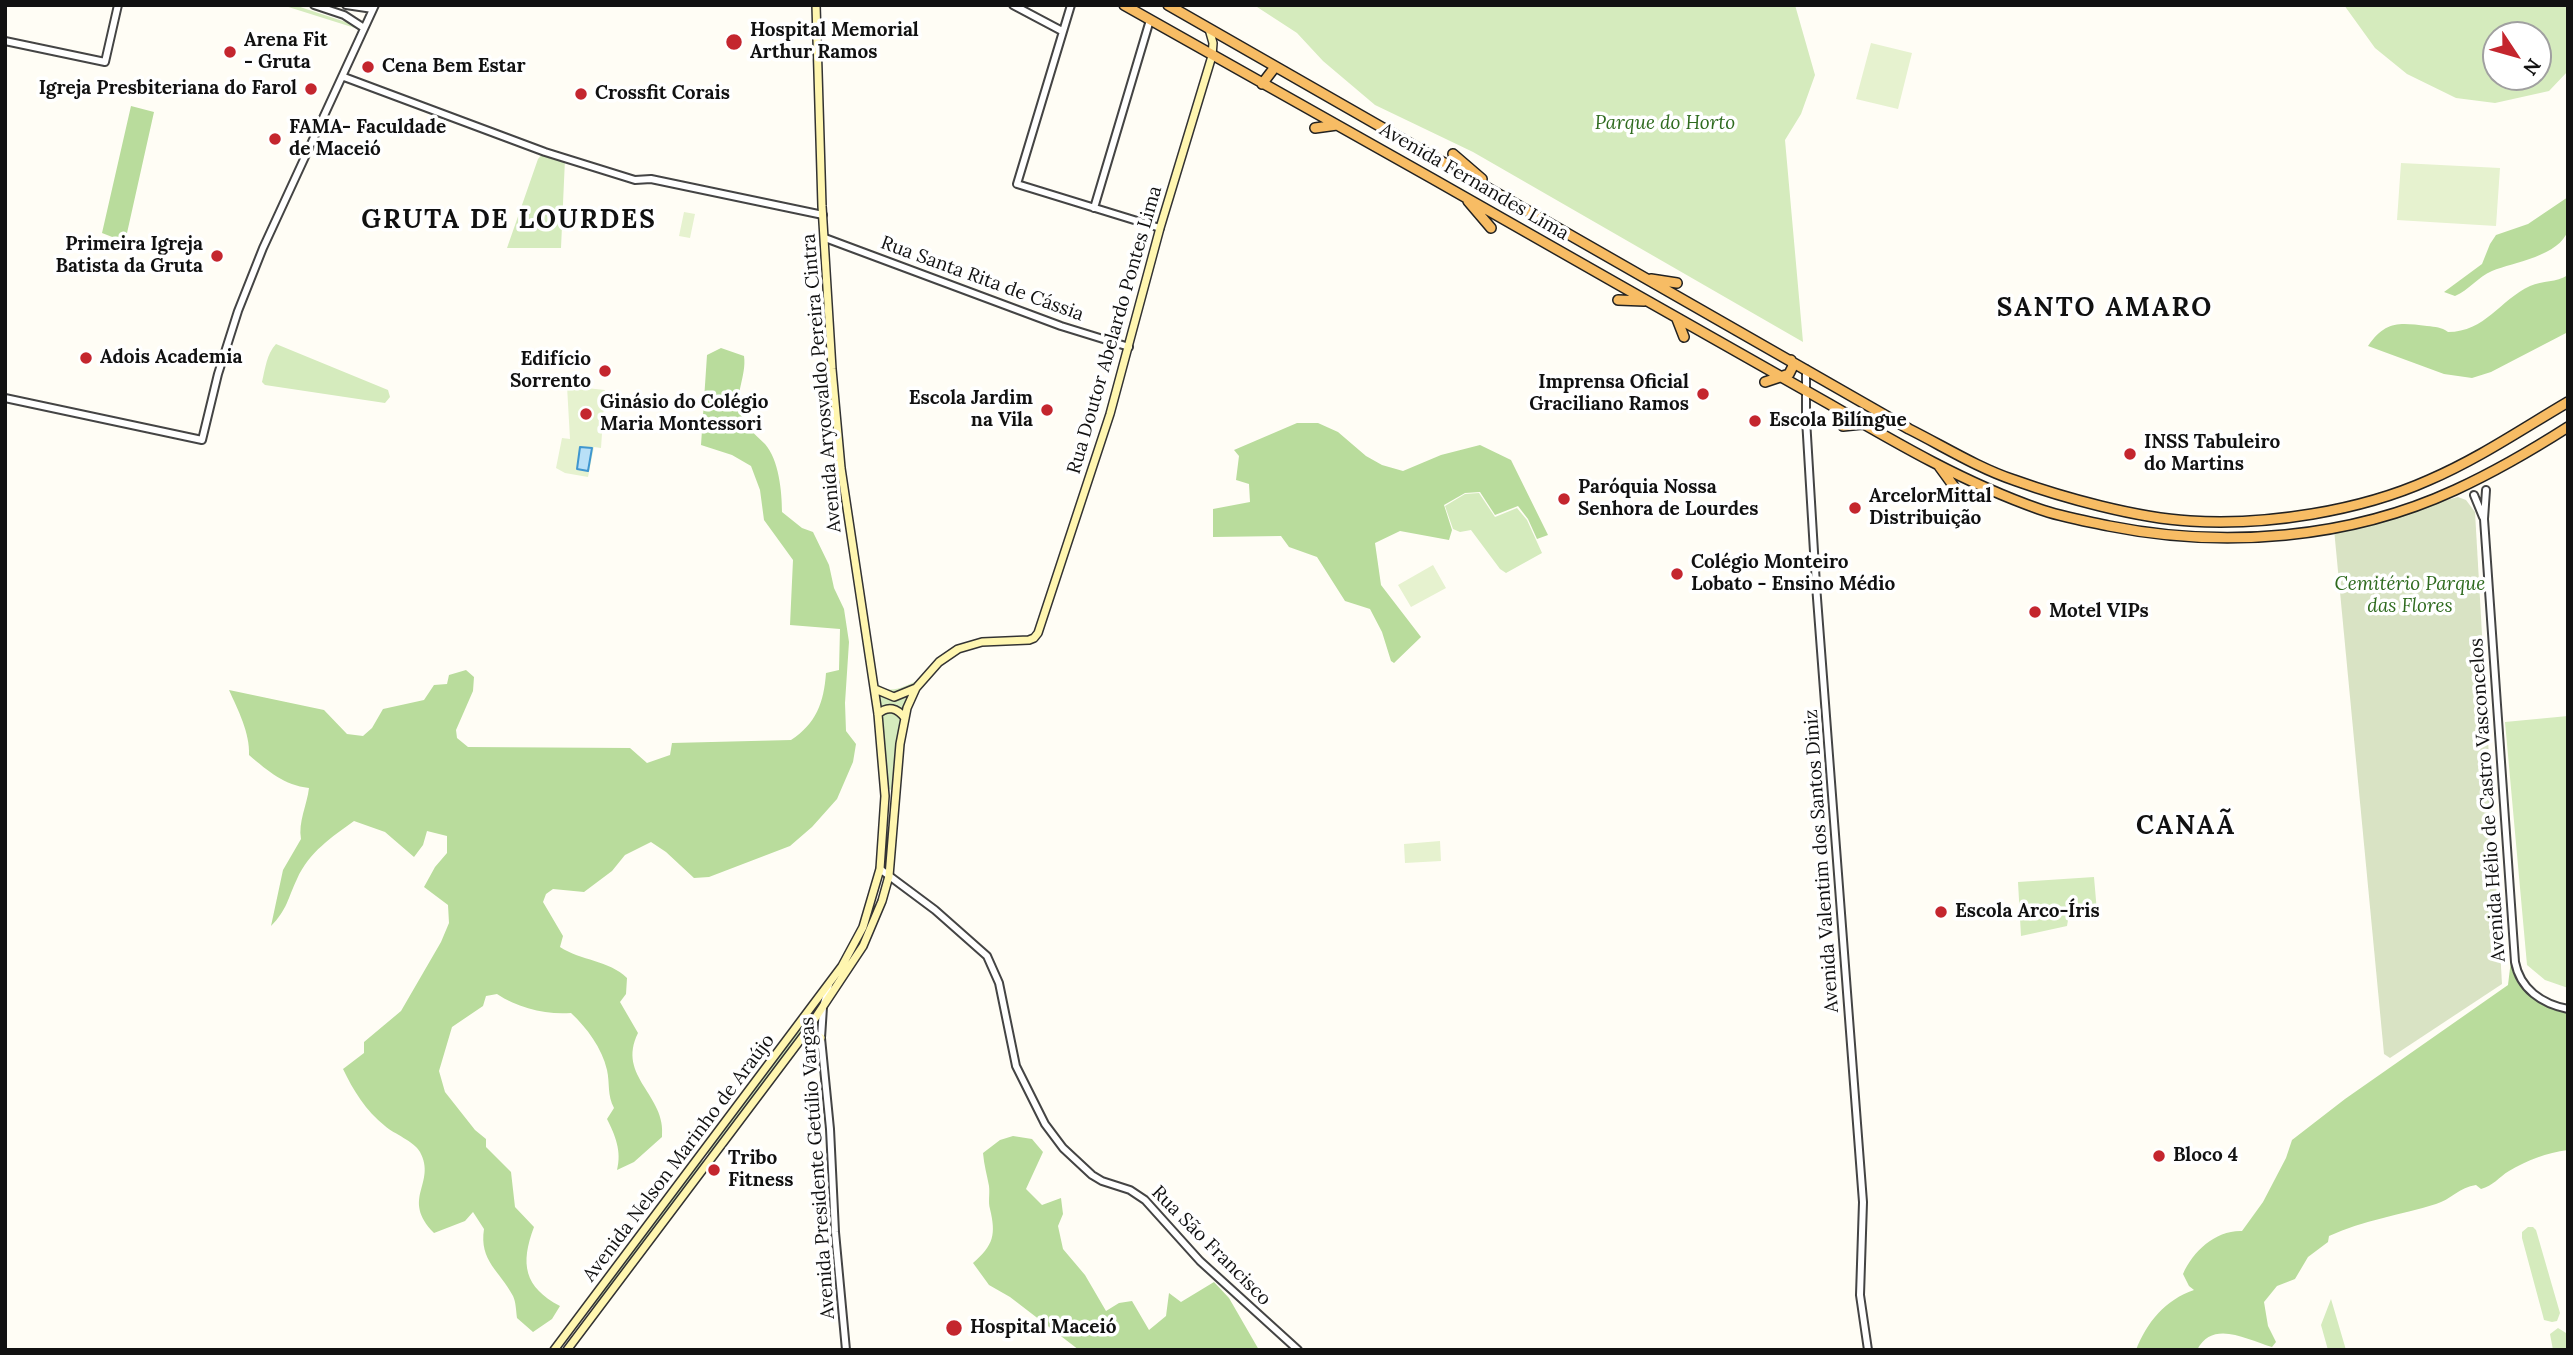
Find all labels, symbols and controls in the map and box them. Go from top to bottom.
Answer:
place label: Hospital Memorial Arthur Ramos [750,20,919,64]
north arrow [2482,21,2552,91]
place label: Arena Fit - Gruta [244,30,327,74]
marker: Hospital Memorial Arthur Ramos [724,32,744,52]
marker: Arena Fit - Gruta [222,44,238,60]
text: N [2518,54,2546,80]
place label: Cena Bem Estar [382,56,526,78]
marker: Cena Bem Estar [360,59,376,75]
place label: Igreja Presbiteriana do Farol [39,78,297,100]
marker: Igreja Presbiteriana do Farol [303,81,319,97]
place label: Crossfit Corais [595,83,730,105]
marker: Crossfit Corais [573,86,589,102]
park label: Parque do Horto [1595,113,1735,135]
place label: FAMA- Faculdade de Maceió [289,117,446,161]
street label: Avenida Fernandes Lima [1375,119,1573,245]
marker: FAMA- Faculdade de Maceió [267,131,283,147]
street label: Rua Doutor Abelardo Pontes Lima [1063,183,1167,477]
district label: GRUTA DE LOURDES [363,205,655,237]
street label: Rua Santa Rita de Cássia [877,232,1087,326]
street label: Avenida Aryosvaldo Pereira Cintra [798,233,846,533]
place label: Primeira Igreja Batista da Gruta [55,234,203,278]
marker: Primeira Igreja Batista da Gruta [209,248,225,264]
district label: SANTO AMARO [1998,293,2212,325]
place label: Adois Academia [100,347,242,369]
place label: Edifício Sorrento [510,349,591,393]
marker: Adois Academia [78,350,94,366]
marker: Edifício Sorrento [597,363,613,379]
place label: Imprensa Oficial Graciliano Ramos [1529,372,1689,416]
marker: Imprensa Oficial Graciliano Ramos [1695,386,1711,402]
place label: Escola Jardim na Vila [909,388,1033,432]
place label: Ginásio do Colégio Maria Montessori [600,392,769,436]
marker: Escola Jardim na Vila [1039,402,1055,418]
marker: Ginásio do Colégio Maria Montessori [578,406,594,422]
place label: Escola Bilíngue [1769,410,1907,432]
marker: Escola Bilíngue [1747,413,1763,429]
place label: INSS Tabuleiro do Martins [2144,432,2280,476]
marker: INSS Tabuleiro do Martins [2122,446,2138,462]
place label: Paróquia Nossa Senhora de Lourdes [1578,477,1758,521]
place label: ArcelorMittal Distribuição [1869,486,1992,530]
marker: Paróquia Nossa Senhora de Lourdes [1556,491,1572,507]
marker: ArcelorMittal Distribuição [1847,500,1863,516]
place label: Colégio Monteiro Lobato - Ensino Médio [1691,552,1895,596]
marker: Colégio Monteiro Lobato - Ensino Médio [1669,566,1685,582]
park label: Cemitério Parque das Flores [2335,574,2485,618]
place label: Motel VIPs [2049,601,2149,623]
marker: Motel VIPs [2027,604,2043,620]
street label: Avenida Hélio de Castro Vasconcelos [2465,637,2511,963]
street label: Avenida Valentim dos Santos Diniz [1800,708,1844,1014]
district label: CANAÃ [2137,811,2235,843]
place label: Escola Arco-Íris [1955,901,2100,923]
marker: Escola Arco-Íris [1933,904,1949,920]
street label: Avenida Presidente Getúlio Vargas [796,1016,840,1320]
street label: Avenida Nelson Marinho de Araújo [578,1030,780,1286]
place label: Bloco 4 [2173,1145,2238,1167]
place label: Tribo Fitness [728,1148,793,1192]
marker: Bloco 4 [2151,1148,2167,1164]
marker: Tribo Fitness [706,1162,722,1178]
street label: Rua São Francisco [1146,1181,1276,1311]
place label: Hospital Maceió [970,1317,1116,1339]
marker: Hospital Maceió [944,1318,964,1338]

